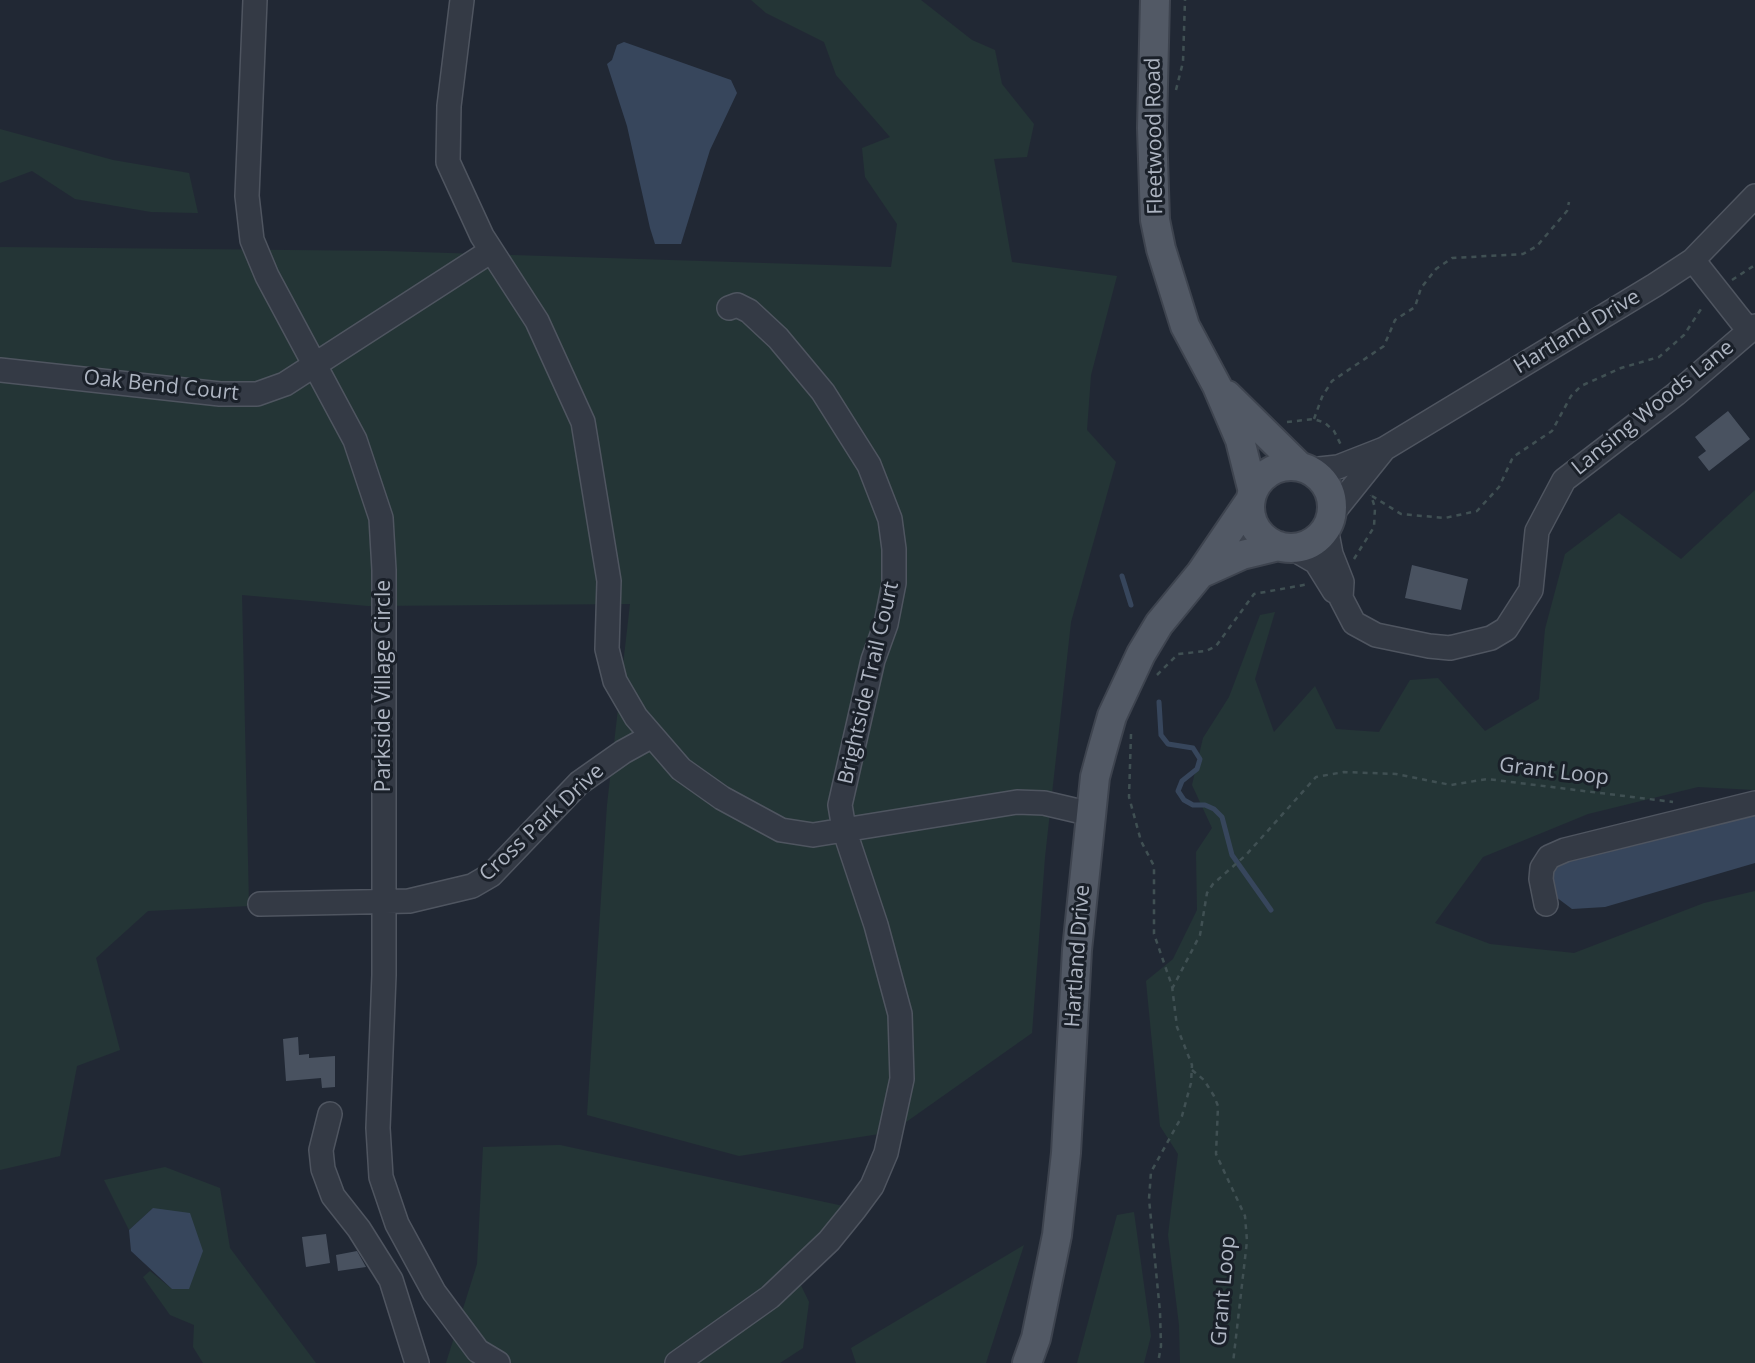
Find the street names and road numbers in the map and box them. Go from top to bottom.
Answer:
street label: Fleetwood Road [1141,57,1169,215]
street label: Hartland Drive [1509,284,1645,380]
street label: Lansing Woods Lane [1567,335,1739,481]
street label: Oak Bend Court [82,365,240,407]
street label: Brightside Trail Court [833,579,905,787]
street label: Parkside Village Circle [371,580,397,792]
street label: Grant Loop [1498,753,1610,791]
street label: Cross Park Drive [475,759,609,887]
street label: Hartland Drive [1060,884,1096,1028]
street label: Grant Loop [1207,1235,1241,1347]

